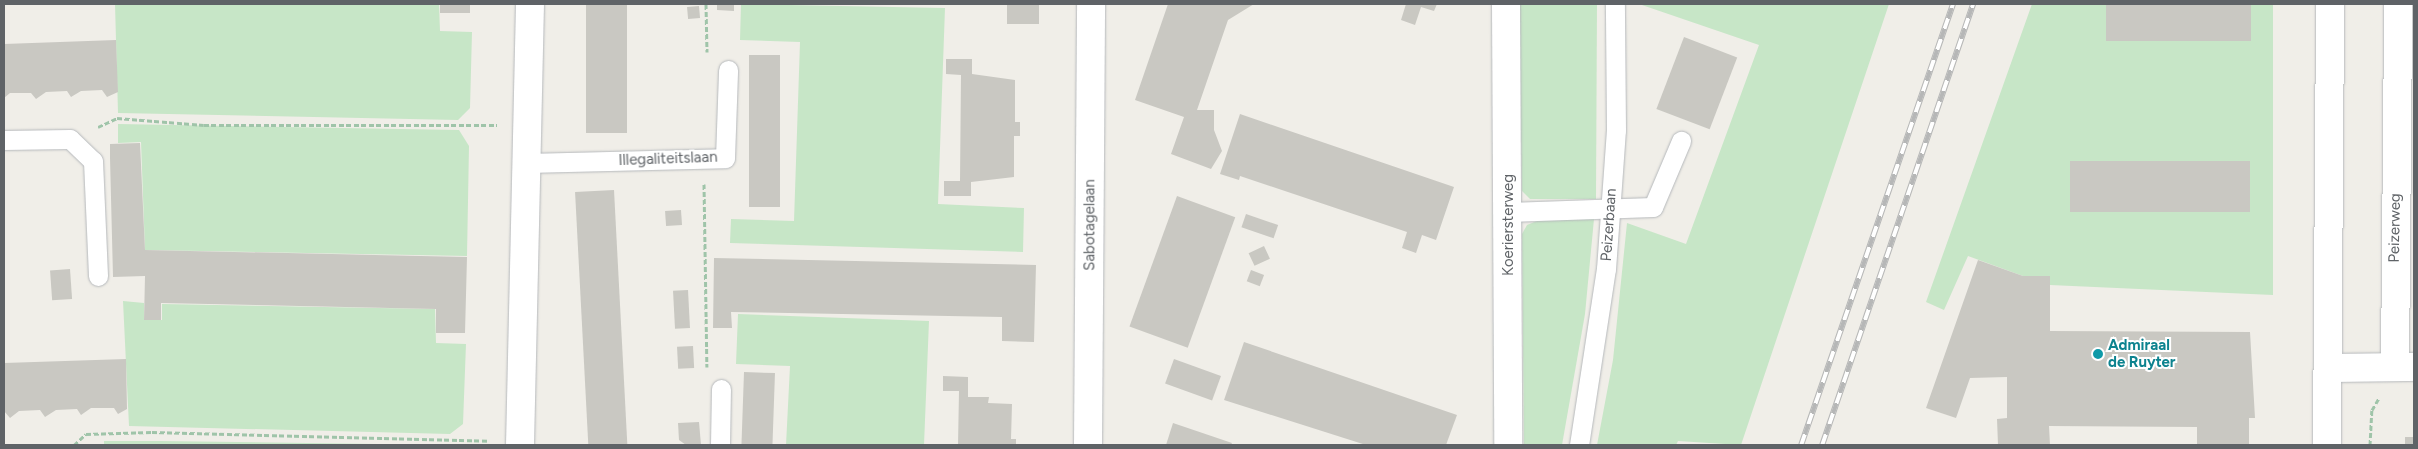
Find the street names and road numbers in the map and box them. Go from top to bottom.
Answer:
street label: Illegaliteitslaan [618,148,718,170]
street label: Koeriersterweg [1500,174,1518,276]
street label: Sabotagelaan [1081,179,1099,271]
street label: Peizerbaan [1597,188,1621,262]
street label: Peizerweg [2385,193,2405,263]

